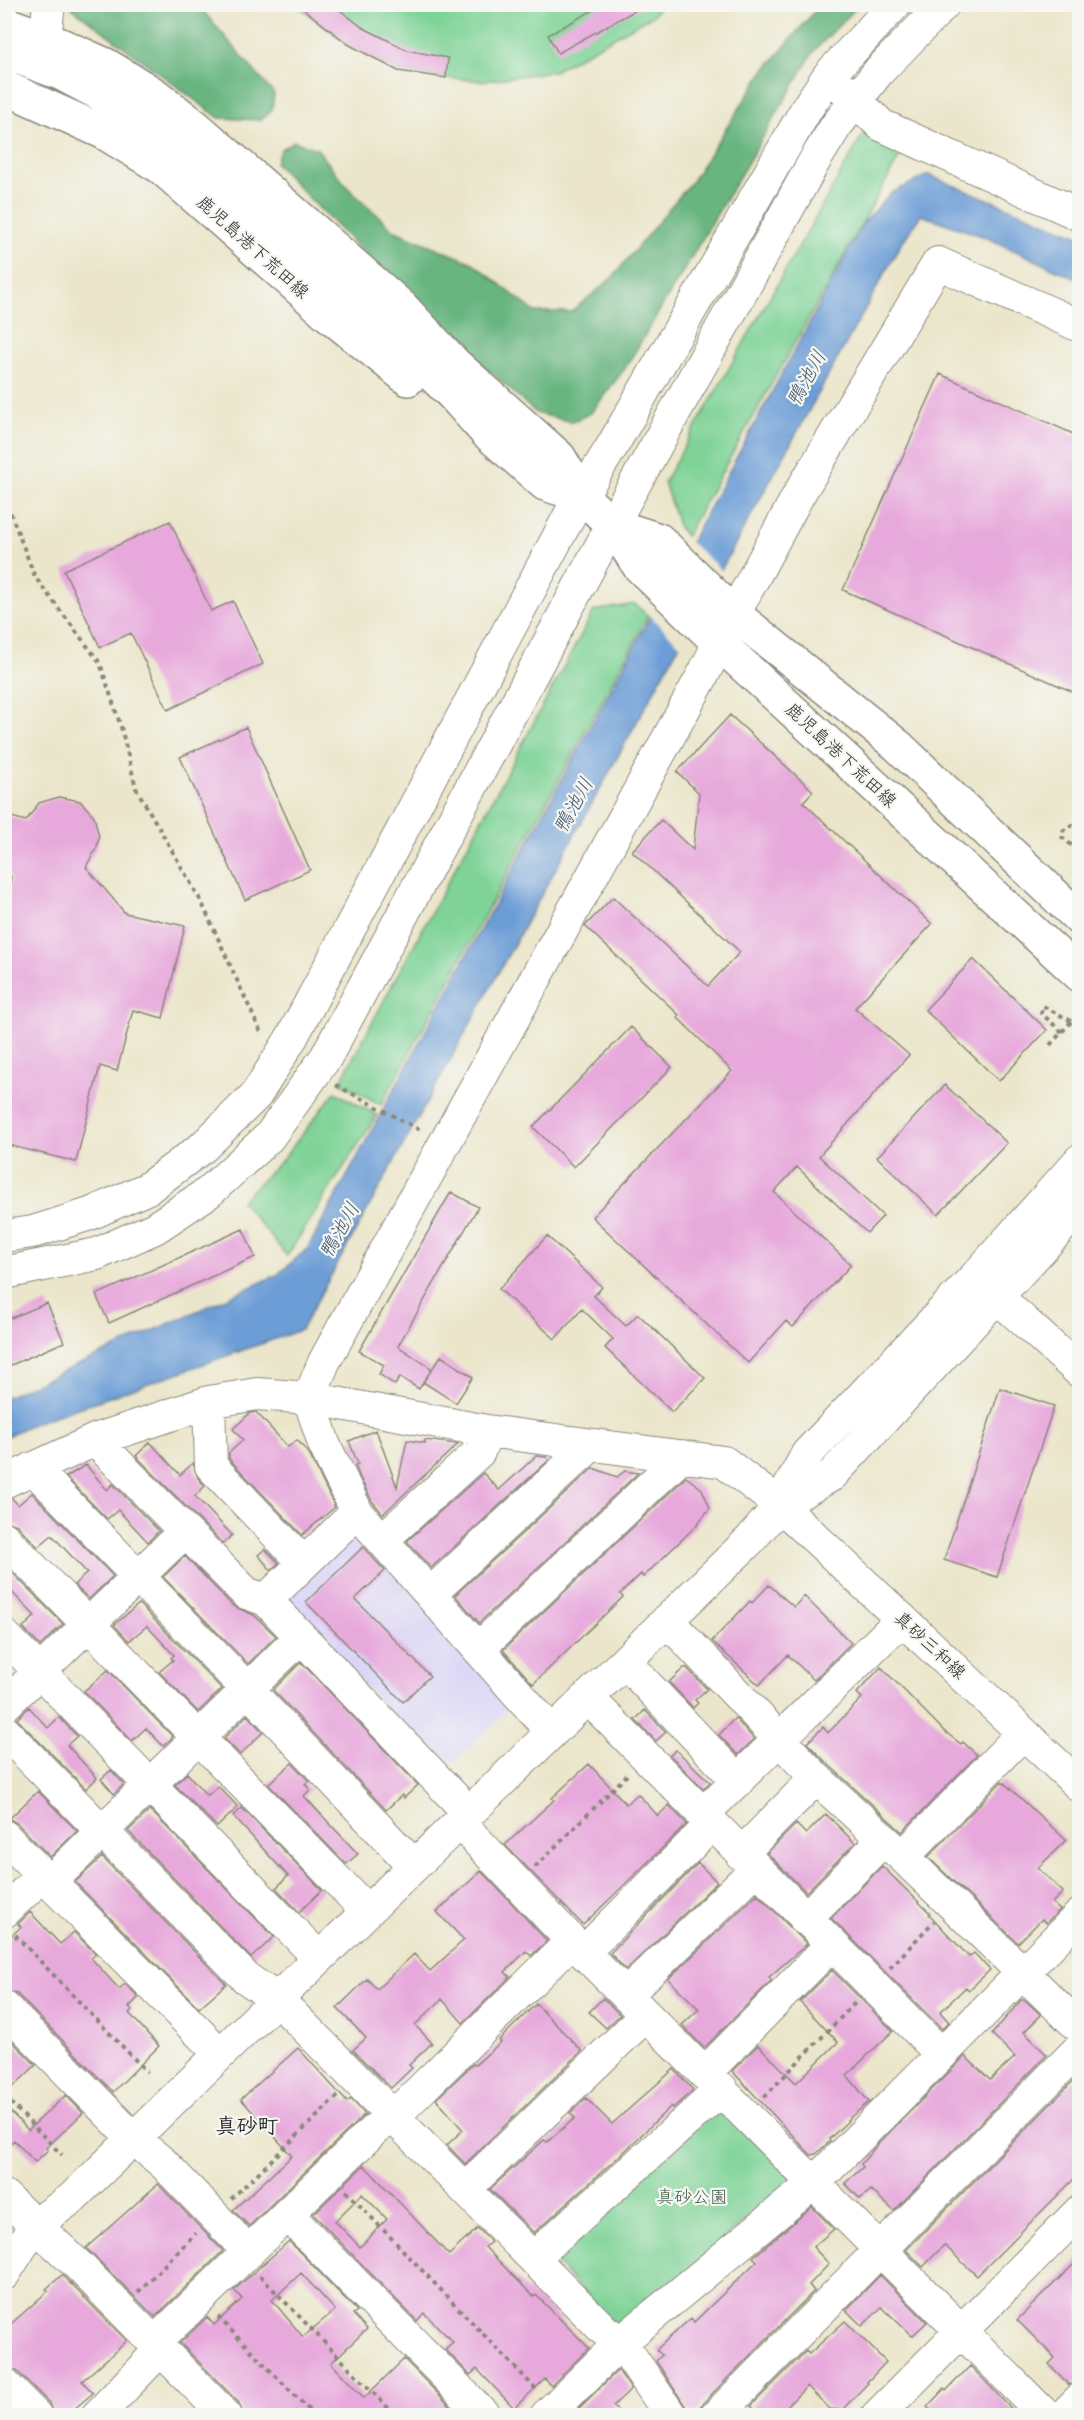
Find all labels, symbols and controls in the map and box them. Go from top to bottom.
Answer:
street label: 鹿児島港下荒田線 [189,189,315,307]
water label: 鴨池川 [779,345,836,413]
street label: 鹿児島港下荒田線 [777,696,903,816]
water label: 鴨池川 [546,772,603,840]
water label: 鴨池川 [312,1197,370,1265]
street label: 真砂三和線 [886,1605,972,1687]
district label: 真砂町 [216,2111,279,2144]
park label: 真砂公園 [656,2184,728,2213]

